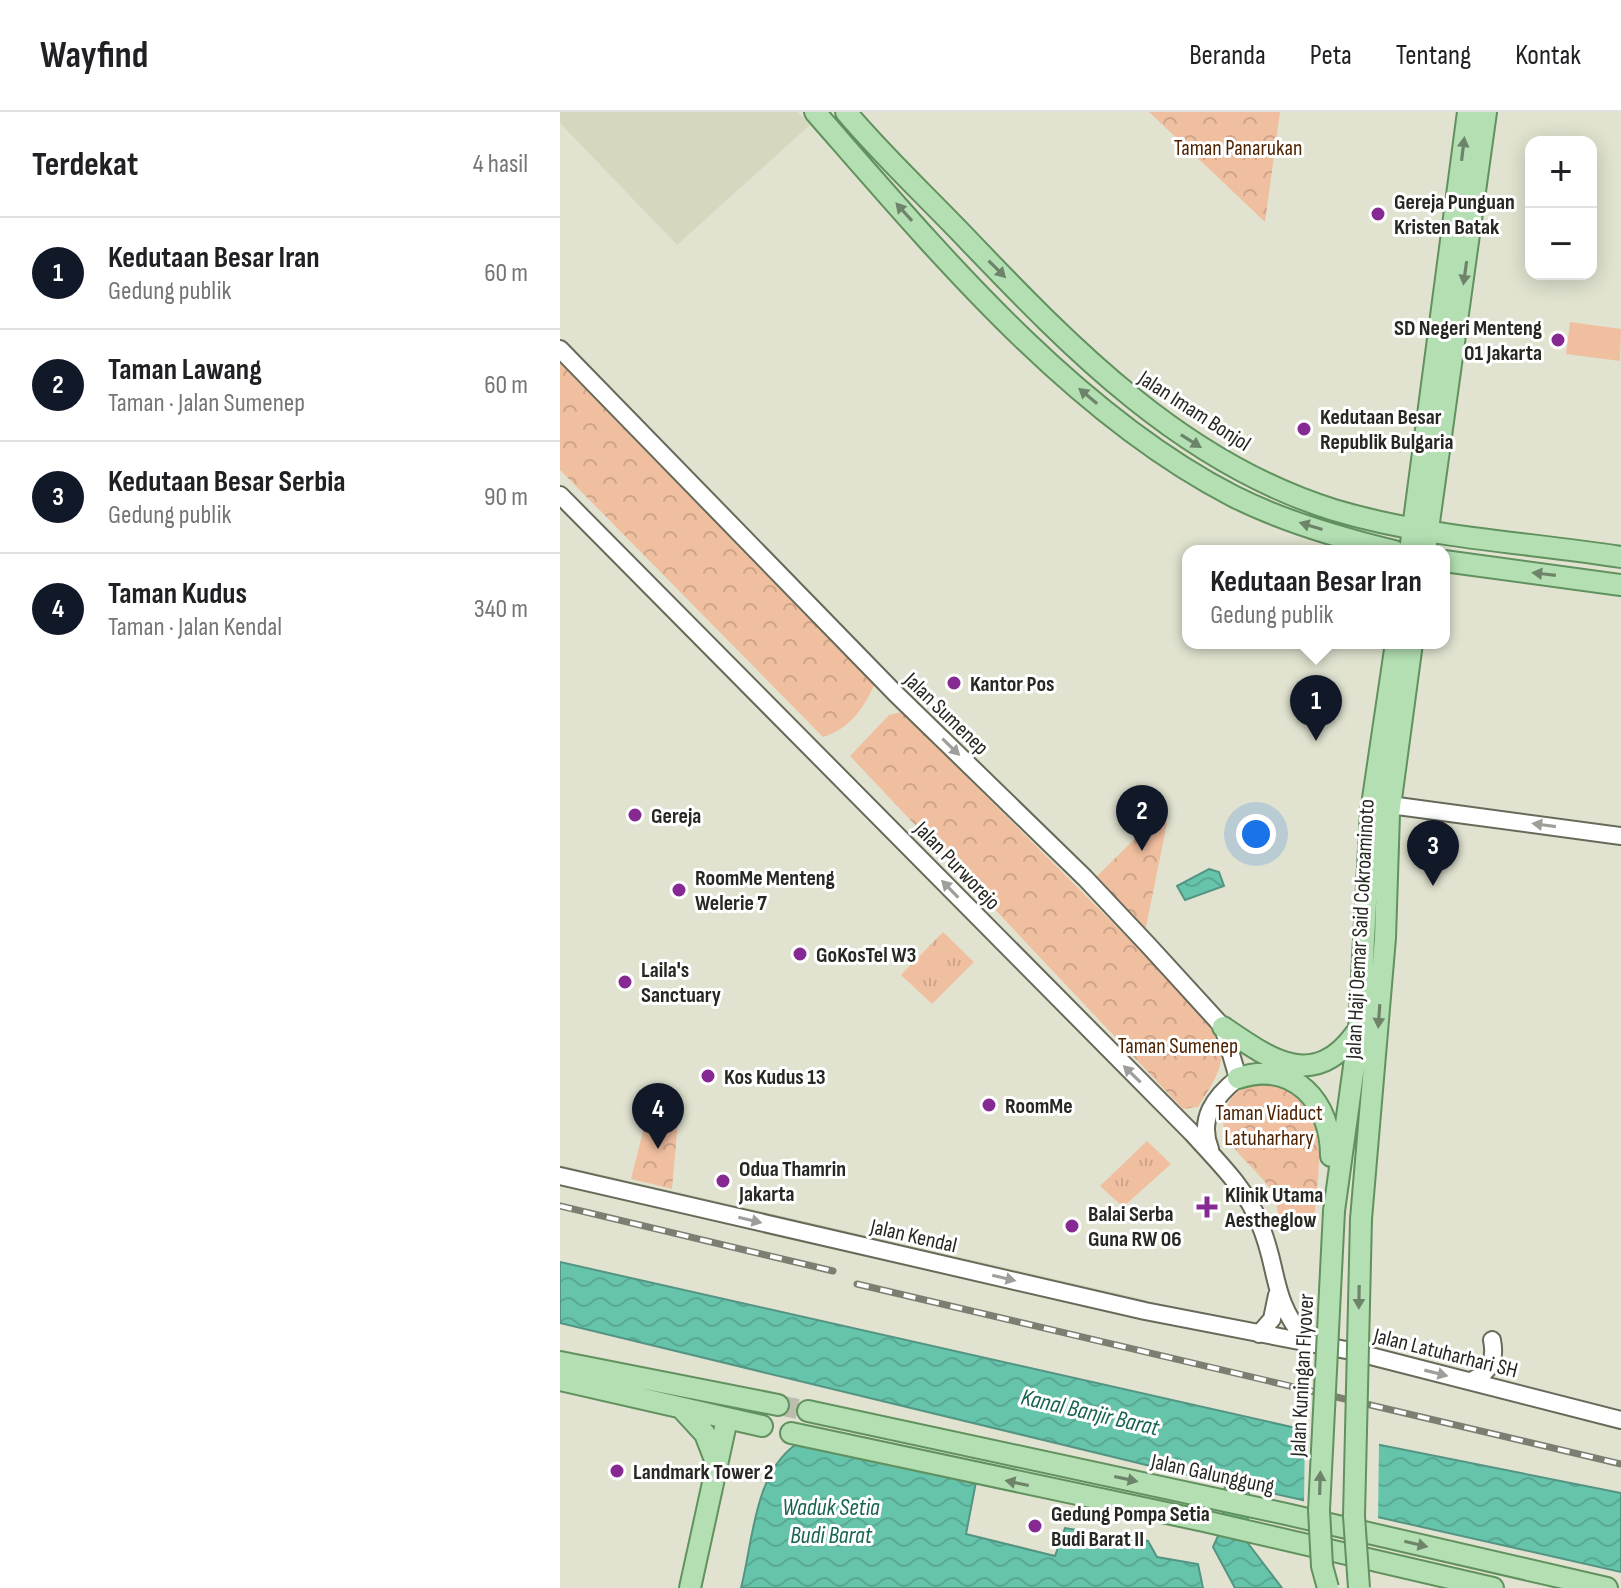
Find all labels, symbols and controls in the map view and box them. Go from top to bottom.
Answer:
text: Wayfind [40,33,148,78]
text: Beranda [1189,39,1266,72]
text: Peta [1310,39,1352,72]
text: Tentang [1396,39,1471,72]
text: Kontak [1515,39,1581,72]
park label: Taman Panarukan [1174,135,1302,162]
one-way arrow [1457,136,1470,161]
map controls [1525,136,1597,280]
button: + [1525,136,1597,208]
text: Terdekat [32,144,138,185]
text: 4 hasil [473,149,528,180]
place label: Gereja Punguan Kristen Batak [1394,189,1515,241]
one-way arrow [896,203,914,222]
marker: Gereja Punguan Kristen Batak [1369,205,1387,223]
button: − [1525,208,1597,280]
text: Kedutaan Besar Iran [108,240,320,276]
text: 1 [53,258,63,289]
text: 60 m [484,258,528,289]
one-way arrow [987,259,1005,278]
one-way arrow [1458,261,1471,286]
text: Gedung publik [108,276,231,307]
place label: SD Negeri Menteng 01 Jakarta [1394,315,1542,367]
marker: SD Negeri Menteng 01 Jakarta [1549,331,1567,349]
text: Taman Lawang [108,352,262,388]
street label: Jalan Imam Bonjol [1132,364,1255,458]
text: 2 [52,370,64,401]
text: 60 m [484,370,528,401]
text: Taman · Jalan Sumenep [108,388,305,419]
one-way arrow [1078,388,1098,405]
place label: Kedutaan Besar Republik Bulgaria [1320,404,1453,456]
marker: Kedutaan Besar Republik Bulgaria [1295,420,1313,438]
one-way arrow [1180,433,1202,447]
text: Kedutaan Besar Serbia [108,464,346,500]
text: 3 [52,482,64,513]
text: 90 m [484,482,528,513]
text: Gedung publik [108,500,231,531]
one-way arrow [1298,519,1322,532]
popup [1182,545,1450,649]
text: Kedutaan Besar Iran [1210,564,1422,600]
one-way arrow [1531,568,1556,581]
text: Taman Kudus [108,576,247,612]
text: 4 [52,594,64,625]
text: 340 m [474,594,528,625]
text: Gedung publik [1210,600,1334,631]
text: Taman · Jalan Kendal [108,612,282,643]
street label: Jalan Sumenep [897,666,994,761]
place label: Kantor Pos [970,671,1054,698]
marker: Kantor Pos [945,674,963,692]
pin: 1 [1290,675,1342,741]
one-way arrow [941,738,960,756]
pin: 2 [1116,785,1168,851]
street label: Jalan Haji Oemar Said Cokroaminoto [1340,798,1381,1061]
place label: Gereja [651,803,701,830]
marker: Gereja [626,806,644,824]
your location [1236,814,1276,854]
street label: Jalan Purworejo [907,815,1006,916]
one-way arrow [1531,819,1556,832]
pin: 3 [1407,820,1459,886]
place label: RoomMe Menteng Welerie 7 [695,865,835,917]
one-way arrow [941,880,960,899]
marker: RoomMe Menteng Welerie 7 [670,881,688,899]
place label: GoKosTel W3 [816,942,917,969]
marker: GoKosTel W3 [791,945,809,963]
place label: Laila's Sanctuary [641,957,721,1009]
marker: Laila's Sanctuary [616,973,634,991]
one-way arrow [1372,1004,1385,1029]
park label: Taman Sumenep [1118,1033,1238,1060]
place label: Kos Kudus 13 [724,1064,826,1091]
one-way arrow [1123,1066,1142,1084]
marker: Kos Kudus 13 [699,1067,717,1085]
pin: 4 [632,1083,684,1149]
place label: RoomMe [1005,1093,1073,1120]
marker: RoomMe [980,1096,998,1114]
park label: Taman Viaduct Latuharhary [1215,1100,1323,1152]
place label: Odua Thamrin Jakarta [738,1156,846,1208]
marker: Odua Thamrin Jakarta [714,1172,732,1190]
place label: Klinik Utama Aestheglow [1224,1182,1323,1234]
marker: Klinik Utama Aestheglow [1196,1196,1218,1218]
place label: Balai Serba Guna RW 06 [1088,1201,1182,1253]
street label: Jalan Kendal [867,1213,960,1260]
one-way arrow [738,1214,763,1227]
marker: Balai Serba Guna RW 06 [1063,1217,1081,1235]
one-way arrow [991,1272,1016,1285]
one-way arrow [1353,1285,1365,1310]
street label: Jalan Kuningan Flyover [1285,1293,1320,1458]
street label: Jalan Latuharhari SH [1370,1322,1520,1384]
one-way arrow [1424,1367,1449,1379]
water label: Kanal Banjir Barat [1018,1383,1162,1443]
street label: Jalan Galunggung [1148,1448,1277,1501]
place label: Landmark Tower 2 [633,1459,773,1486]
marker: Landmark Tower 2 [608,1462,626,1480]
one-way arrow [1314,1470,1327,1495]
one-way arrow [1113,1473,1138,1486]
one-way arrow [1005,1476,1030,1489]
water label: Waduk Setia Budi Barat [782,1493,880,1550]
place label: Gedung Pompa Setia Budi Barat II [1051,1501,1210,1553]
marker: Gedung Pompa Setia Budi Barat II [1026,1517,1044,1535]
one-way arrow [1404,1538,1429,1551]

